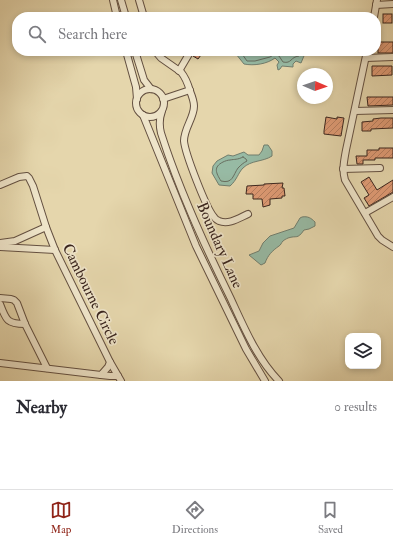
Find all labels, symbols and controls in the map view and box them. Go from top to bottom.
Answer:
search box [12,12,381,56]
icon: search [26,23,48,45]
text: Search here [58,25,127,44]
north arrow [297,68,333,104]
street label: Boundary Lane [192,199,247,291]
street label: Cambourne Circle [58,241,123,348]
map controls [345,333,381,369]
button: layers [345,333,381,369]
text: Nearby [16,397,67,418]
text: 0 results [334,399,377,415]
tab: Map [50,499,72,536]
tab: Directions [172,499,218,536]
tab: Saved [318,499,343,536]

